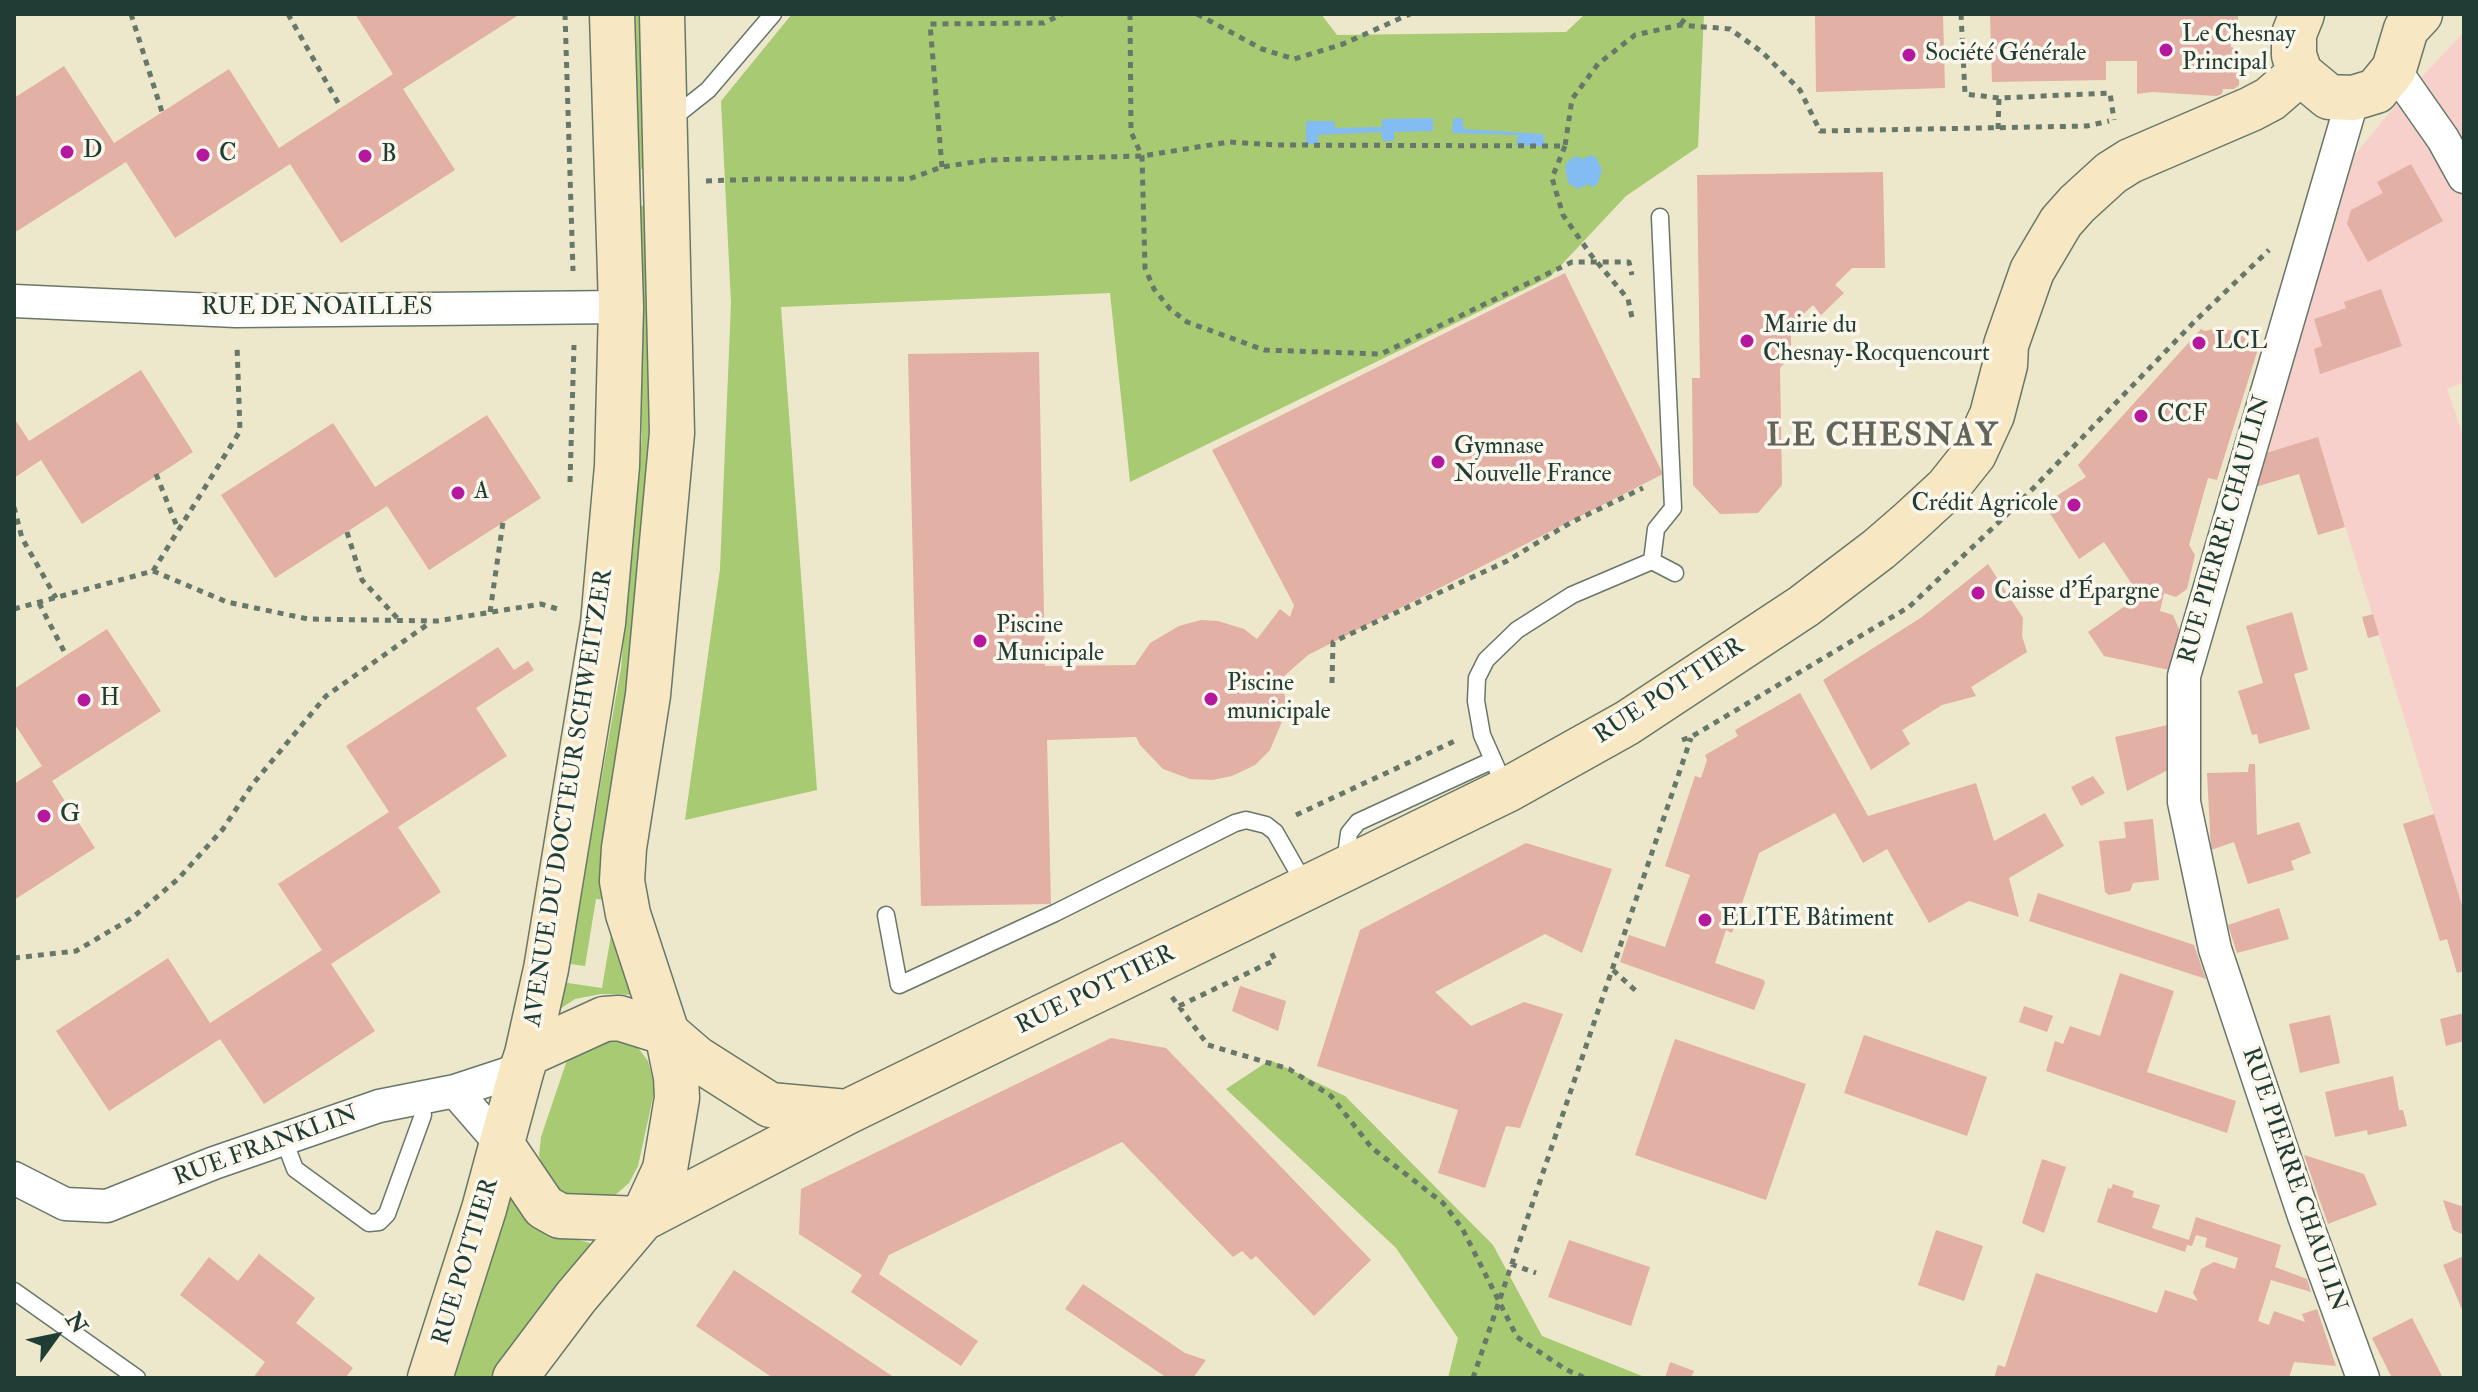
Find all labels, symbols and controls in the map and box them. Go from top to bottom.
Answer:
place label: Le Chesnay Principal [2182,22,2295,78]
place label: Société Générale [1925,41,2086,69]
marker: Le Chesnay Principal [2157,41,2175,59]
marker: Société Générale [1900,46,1918,64]
place label: D [83,138,103,166]
place label: C [219,141,237,169]
place label: B [381,142,397,170]
marker: D [58,143,76,161]
marker: C [194,146,212,164]
marker: B [356,147,374,165]
street label: RUE DE NOAILLES [201,295,433,323]
place label: Mairie du Chesnay-Rocquencourt [1763,313,1990,369]
place label: LCL [2215,329,2267,357]
marker: Mairie du Chesnay-Rocquencourt [1738,332,1756,350]
marker: LCL [2190,334,2208,352]
street label: RUE PIERRE CHAULIN [2174,393,2278,667]
place label: CCF [2157,402,2207,430]
marker: CCF [2132,407,2150,425]
district label: LE CHESNAY [1767,419,1999,457]
place label: Gymnase Nouvelle France [1454,434,1612,490]
marker: Gymnase Nouvelle France [1429,453,1447,471]
place label: A [474,479,489,507]
marker: A [449,484,467,502]
place label: Crédit Agricole [1911,491,2058,519]
marker: Crédit Agricole [2065,496,2083,514]
street label: AVENUE DU DOCTEUR SCHWEITZER [520,567,620,1029]
place label: Caisse d'Épargne [1994,579,2159,607]
marker: Caisse d'Épargne [1969,584,1987,602]
place label: Piscine Municipale [996,613,1104,669]
marker: Piscine Municipale [971,632,989,650]
street label: RUE POTTIER [1590,633,1750,751]
place label: Piscine municipale [1227,671,1331,727]
place label: H [100,686,120,714]
marker: Piscine municipale [1202,690,1220,708]
marker: H [75,691,93,709]
place label: G [60,802,80,830]
marker: G [35,807,53,825]
place label: ELITE Bâtiment [1721,906,1894,934]
marker: ELITE Bâtiment [1696,911,1714,929]
street label: RUE POTTIER [1012,940,1180,1042]
street label: RUE PIERRE CHAULIN [2234,1044,2352,1316]
street label: RUE FRANKLIN [170,1100,362,1194]
street label: RUE POTTIER [428,1175,506,1349]
north arrow [16,1296,96,1376]
text: N [59,1307,93,1339]

